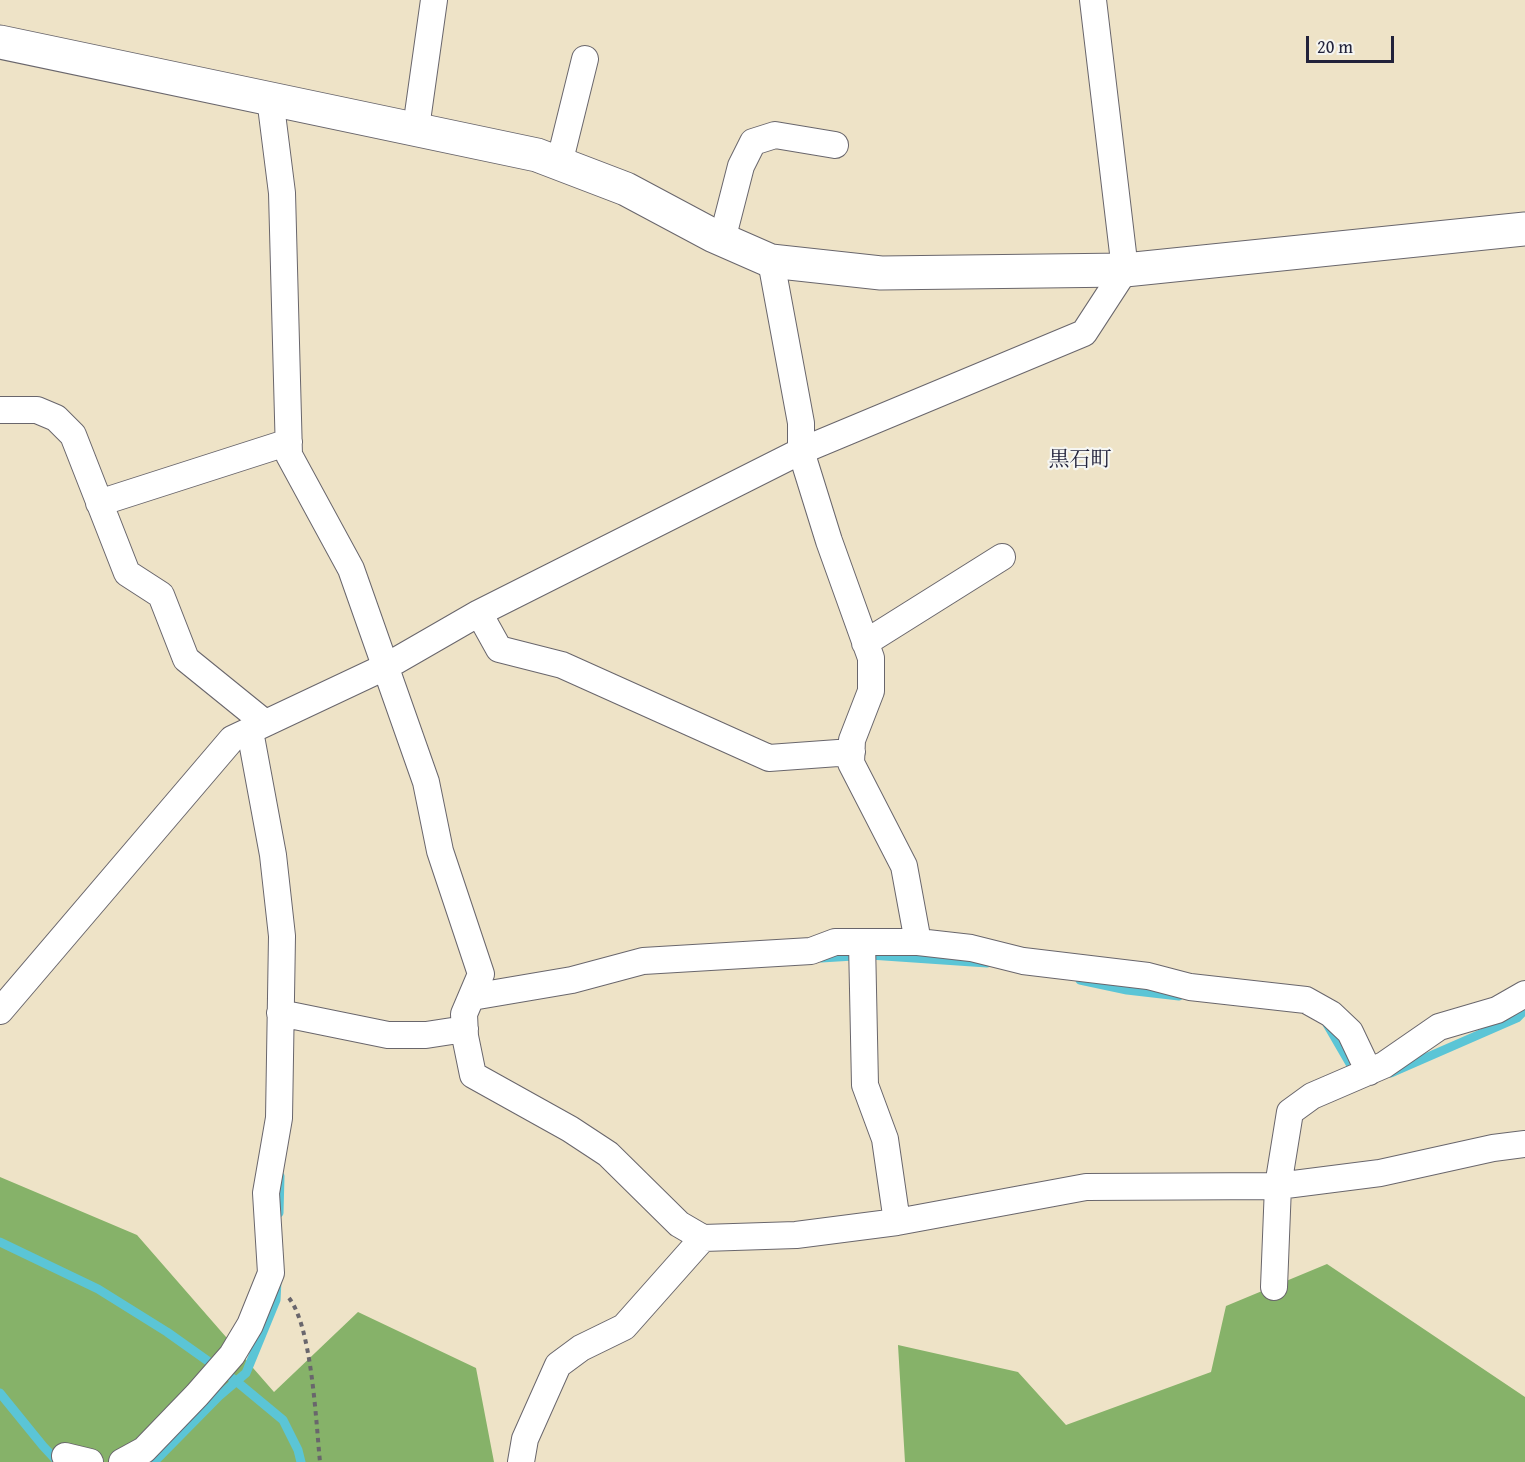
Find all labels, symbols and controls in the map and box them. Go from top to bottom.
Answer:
scale bar [1309,24,1398,62]
text: 20 m [1317,33,1353,60]
district label: 黒石町 [1049,448,1111,474]

